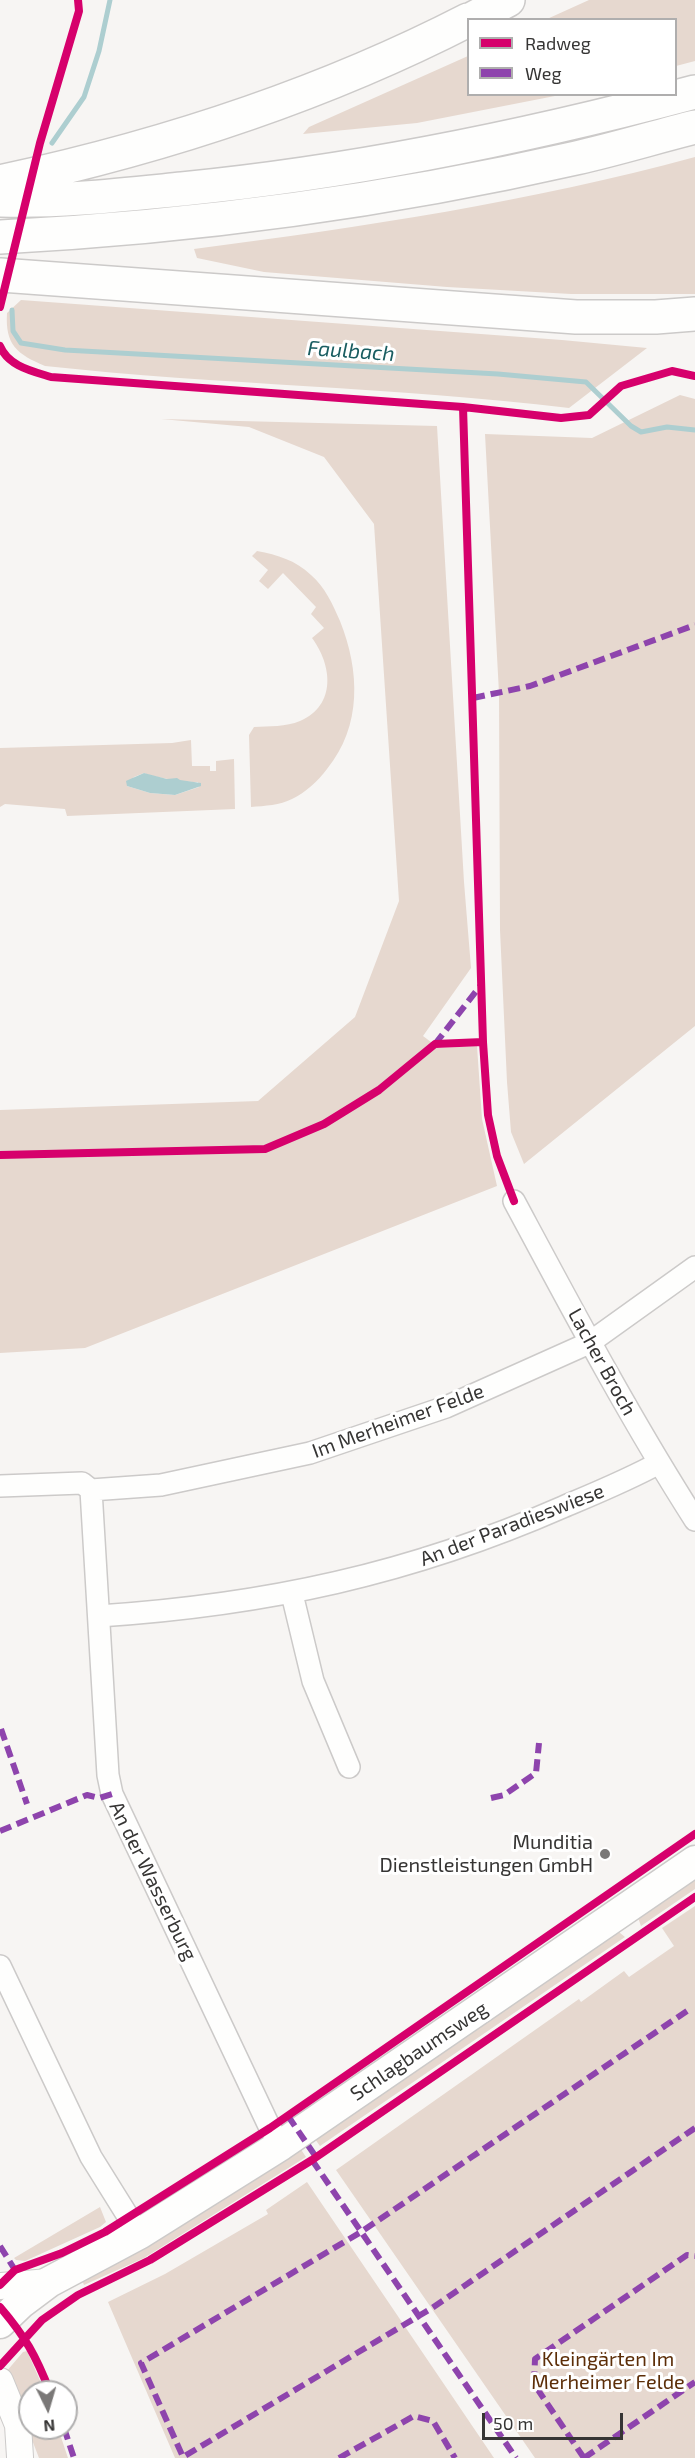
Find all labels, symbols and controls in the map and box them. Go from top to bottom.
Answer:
legend [467,18,677,96]
text: Radweg [525,32,591,54]
text: Weg [525,62,561,84]
water label: Faulbach [307,335,395,367]
street label: Lacher Broch [563,1304,641,1420]
street label: Im Merheimer Felde [309,1379,487,1463]
street label: An der Paradieswiese [417,1479,607,1571]
street label: An der Wasserburg [104,1798,202,1964]
place label: Munditia Dienstleistungen GmbH [379,1830,593,1877]
marker: Munditia Dienstleistungen GmbH [598,1847,612,1861]
street label: Schlagbaumsweg [346,1996,492,2106]
park label: Kleingärten Im Merheimer Felde [531,2347,685,2394]
north arrow [18,2380,78,2440]
scale bar [485,2401,626,2439]
text: 50 m [493,2412,533,2434]
text: N [43,2416,56,2436]

